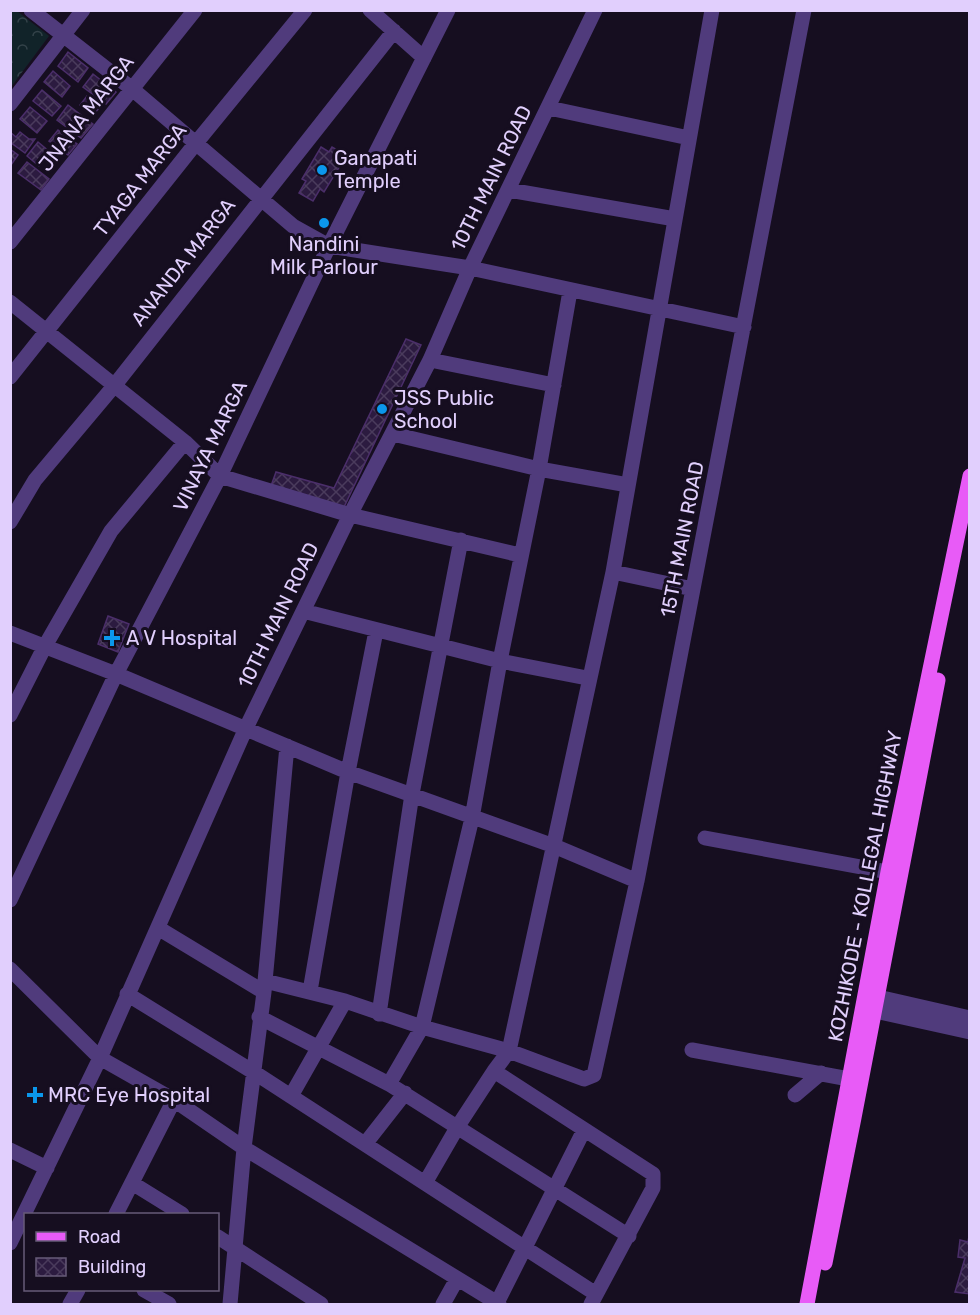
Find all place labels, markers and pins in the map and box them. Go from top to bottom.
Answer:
place label: Ganapati Temple [334,146,417,193]
marker: Ganapati Temple [315,163,329,177]
marker: Nandini Milk Parlour [317,216,331,230]
place label: Nandini Milk Parlour [270,232,378,279]
place label: JSS Public School [394,386,494,433]
marker: JSS Public School [375,402,389,416]
place label: A V Hospital [126,626,237,650]
marker: A V Hospital [103,629,121,647]
place label: MRC Eye Hospital [48,1083,210,1107]
marker: MRC Eye Hospital [26,1086,44,1104]

